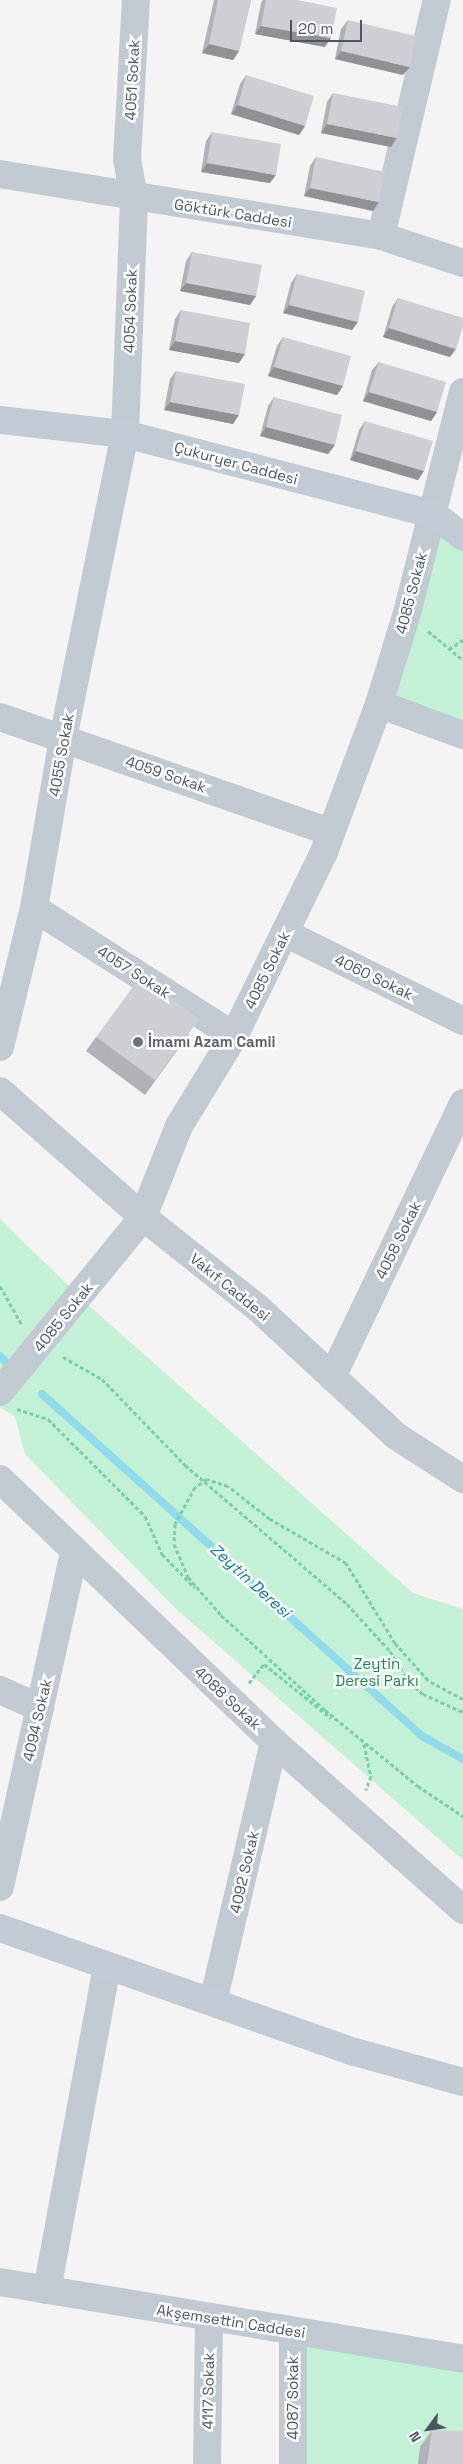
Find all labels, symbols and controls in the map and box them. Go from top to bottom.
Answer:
scale bar [293,10,366,42]
text: 20 m [298,19,333,38]
street label: 4051 Sokak [121,39,143,121]
street label: Göktürk Caddesi [173,195,293,231]
street label: 4054 Sokak [120,269,140,353]
street label: Çukuryer Caddesi [172,438,300,488]
street label: 4085 Sokak [391,550,431,636]
street label: 4055 Sokak [45,712,77,798]
street label: 4059 Sokak [123,752,209,796]
street label: 4085 Sokak [240,928,294,1012]
street label: 4057 Sokak [94,942,174,1002]
street label: 4060 Sokak [332,950,416,1004]
place label: İmamı Azam Camii [148,1033,276,1051]
marker: İmamı Azam Camii [132,1036,144,1048]
street label: 4058 Sokak [371,1198,425,1282]
street label: Vakıf Caddesi [186,1249,274,1325]
street label: 4085 Sokak [30,1279,96,1355]
water label: Zeytin Deresi [206,1540,294,1622]
park label: Zeytin Deresi Parkı [335,1654,419,1689]
street label: 4088 Sokak [191,1663,265,1733]
street label: 4094 Sokak [19,1677,55,1763]
street label: 4092 Sokak [226,1829,262,1915]
street label: Akşemsettin Caddesi [155,2300,307,2342]
street label: 4117 Sokak [198,2352,218,2430]
street label: 4087 Sokak [284,2356,302,2440]
north arrow [403,2404,453,2454]
text: N [405,2428,425,2445]

